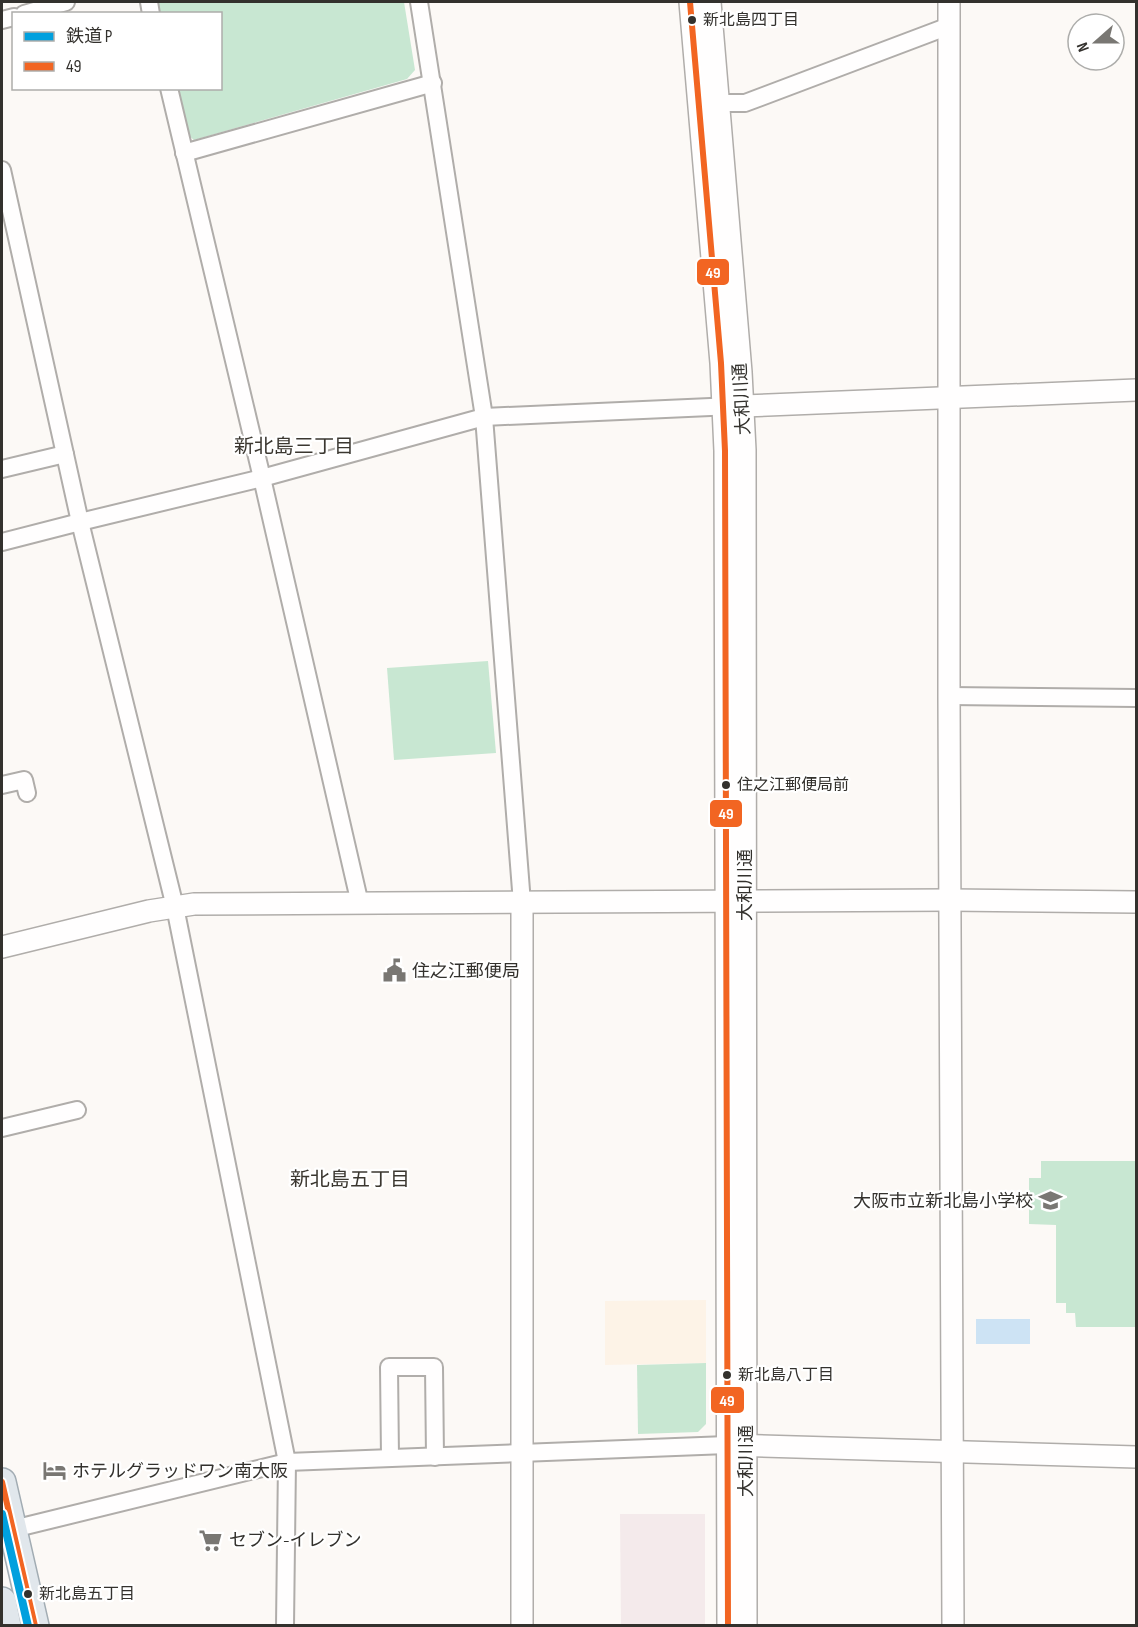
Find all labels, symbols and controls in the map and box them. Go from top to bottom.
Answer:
place label: 新北島四丁目 [703,11,799,30]
legend [12,12,222,90]
north arrow [1066,12,1126,72]
marker: 新北島四丁目 [686,14,698,26]
text: 鉄道 P [66,26,113,47]
text: N [1073,39,1094,54]
text: 49 [66,56,82,77]
line badge: 49 [696,258,730,286]
text: 49 [705,264,721,283]
street label: 大和川通 [730,362,754,436]
district label: 新北島三丁目 [234,435,354,459]
place label: 住之江郵便局前 [737,776,849,795]
marker: 住之江郵便局前 [720,779,732,791]
line badge: 49 [709,799,743,828]
text: 49 [718,805,734,824]
street label: 大和川通 [735,849,756,921]
public building icon: 住之江郵便局 [381,958,407,984]
place label: 住之江郵便局 [412,961,520,982]
district label: 新北島五丁目 [290,1168,410,1192]
school or university icon: 大阪市立新北島小学校 [1038,1188,1064,1214]
place label: 大阪市立新北島小学校 [853,1191,1033,1212]
place label: 新北島八丁目 [738,1366,834,1385]
marker: 新北島八丁目 [721,1369,733,1381]
line badge: 49 [710,1386,745,1414]
text: 49 [719,1392,735,1411]
street label: 大和川通 [736,1425,757,1497]
hotel icon: ホテルグラッドワン南大阪 [41,1458,67,1484]
place label: ホテルグラッドワン南大阪 [72,1461,288,1482]
supermarket icon: セブン-イレブン [198,1527,224,1553]
place label: セブン-イレブン [229,1530,362,1551]
place label: 新北島五丁目 [39,1585,135,1604]
marker: 新北島五丁目 [22,1588,34,1600]

